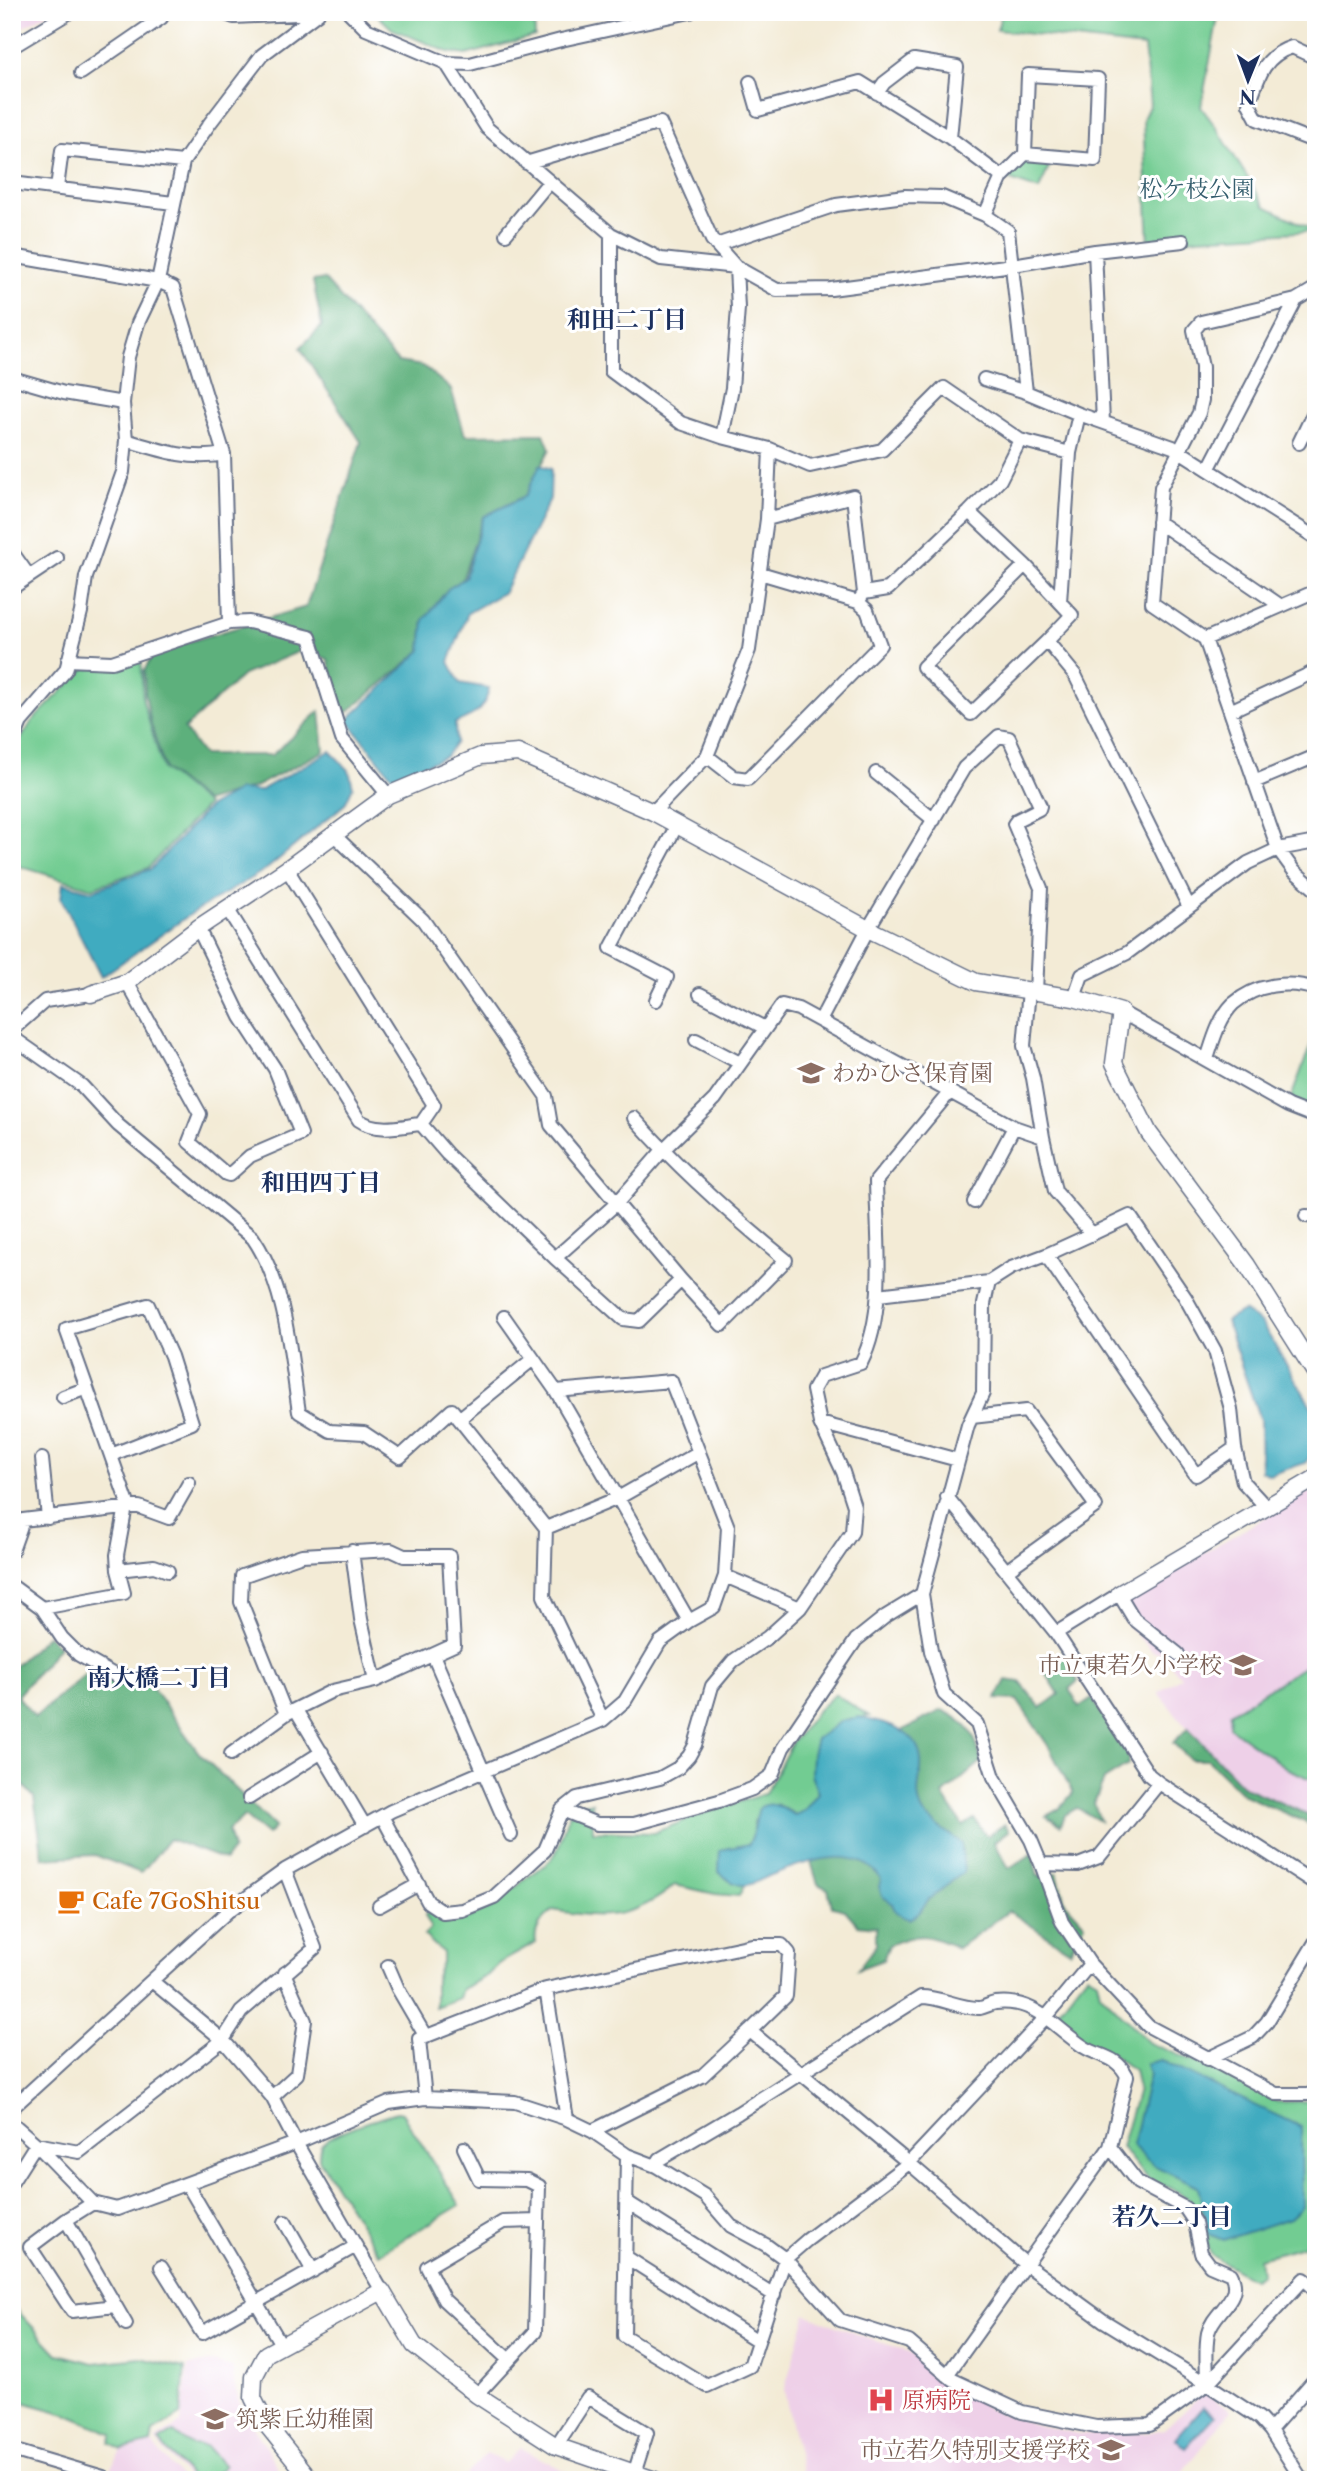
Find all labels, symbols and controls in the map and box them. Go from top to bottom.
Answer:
north arrow [1212,46,1282,116]
text: N [1239,85,1256,108]
park label: 松ケ枝公園 [1140,175,1255,203]
district label: 和田二丁目 [567,305,687,334]
school or university icon: わかひさ保育園 [796,1058,826,1088]
place label: わかひさ保育園 [832,1059,993,1087]
district label: 和田四丁目 [261,1168,381,1197]
school or university icon: 市立東若久小学校 [1228,1650,1258,1680]
place label: 市立東若久小学校 [1038,1651,1222,1679]
district label: 南大橋二丁目 [87,1663,231,1692]
cafe icon: Cafe 7GoShitsu [56,1886,86,1916]
place label: Cafe 7GoShitsu [92,1887,260,1915]
district label: 若久二丁目 [1112,2202,1232,2231]
hospital icon: 原病院 [866,2385,896,2415]
place label: 原病院 [902,2386,971,2414]
school or university icon: 筑紫丘幼稚園 [200,2404,230,2434]
place label: 筑紫丘幼稚園 [236,2405,374,2433]
school or university icon: 市立若久特別支援学校 [1096,2435,1126,2465]
place label: 市立若久特別支援学校 [860,2436,1090,2464]

